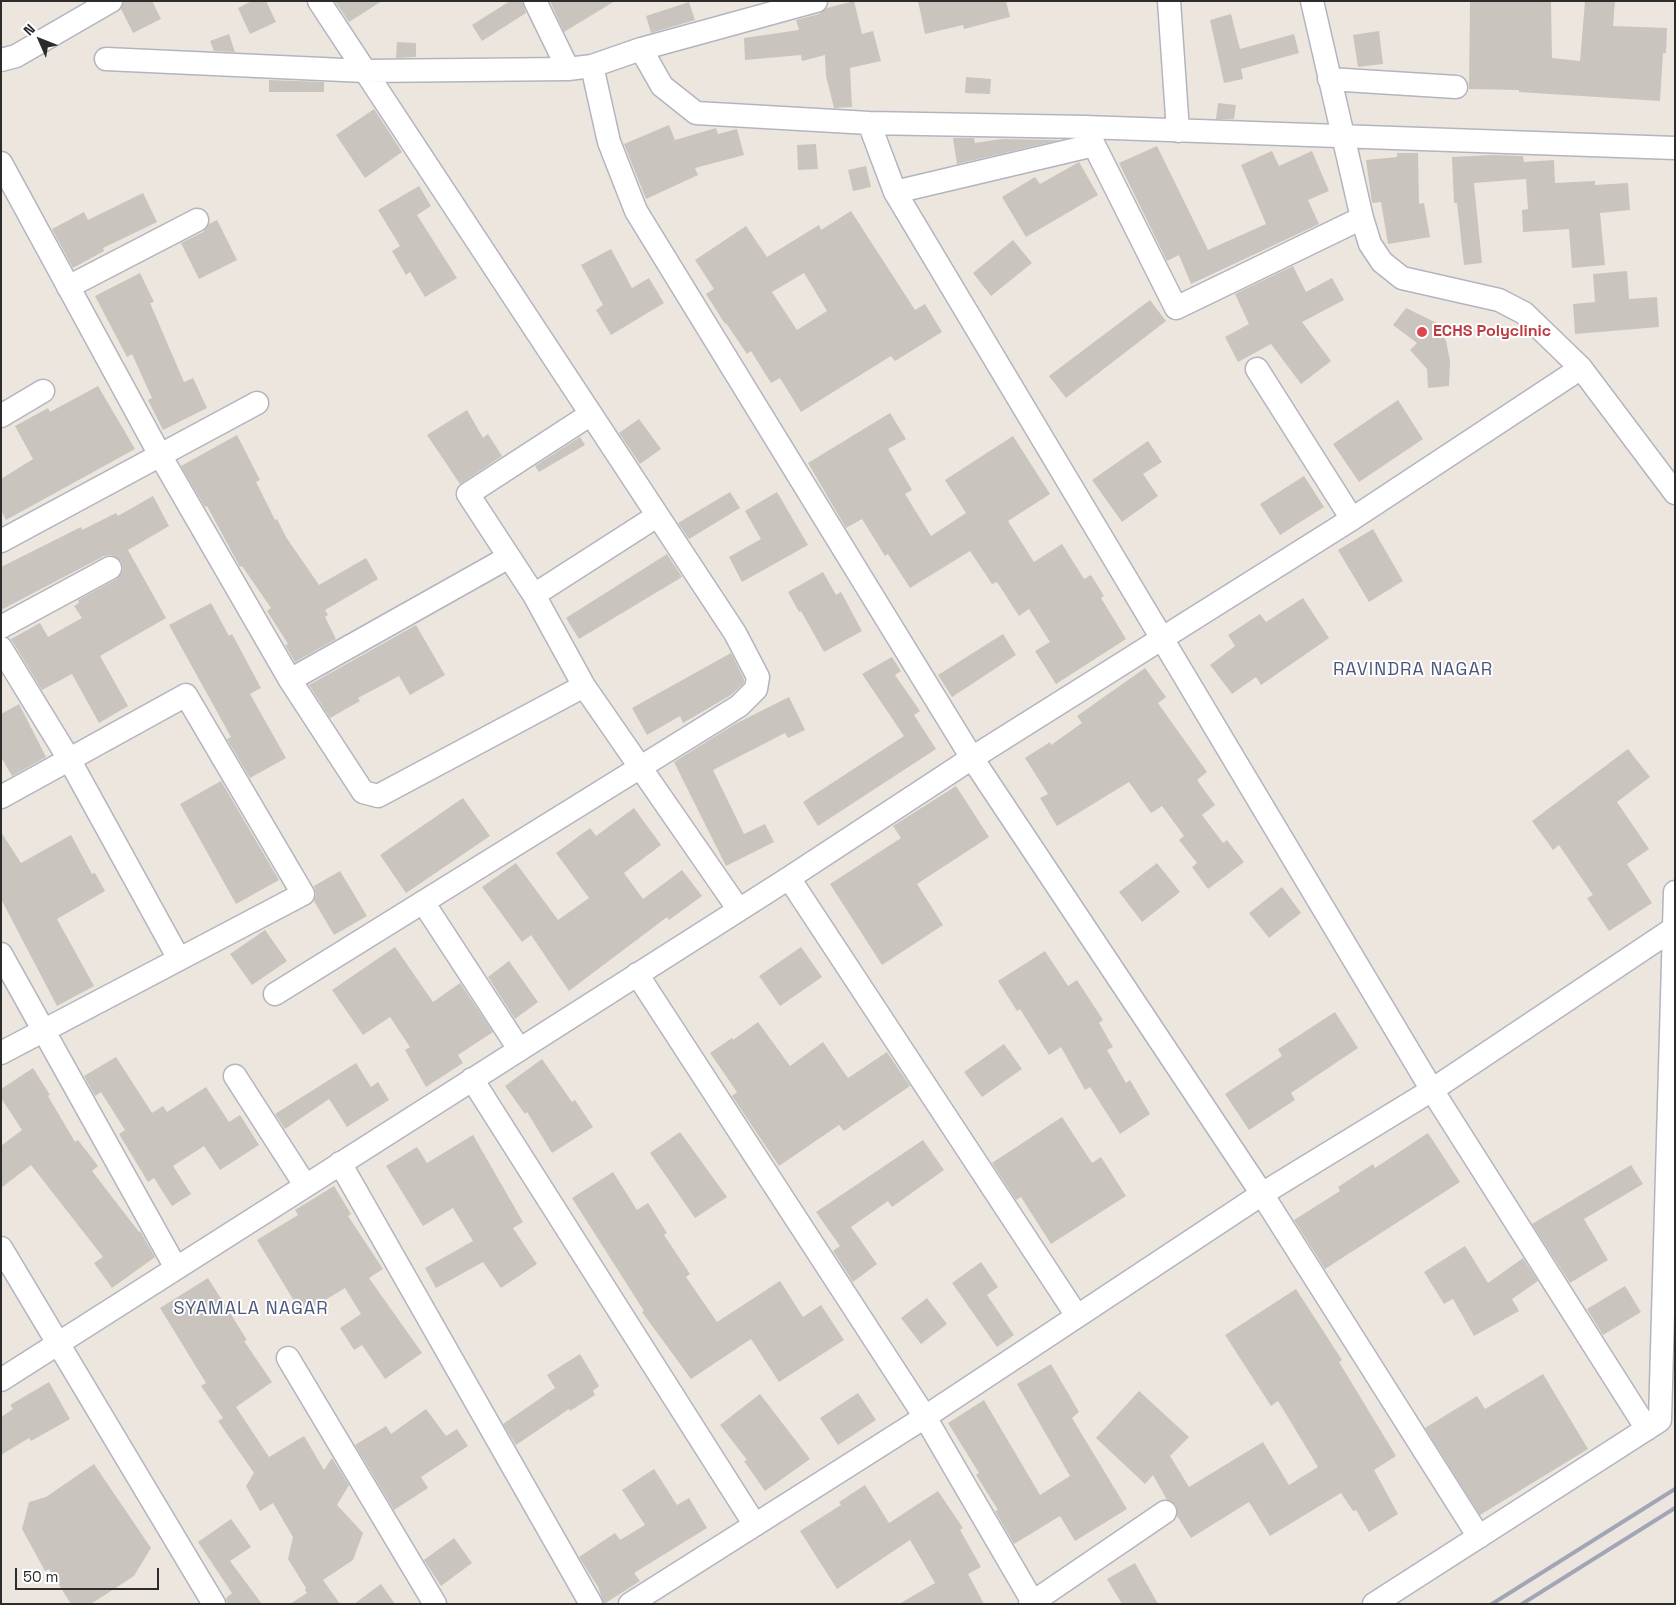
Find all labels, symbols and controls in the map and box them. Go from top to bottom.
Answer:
north arrow [15,15,65,65]
text: N [19,20,39,39]
place label: ECHS Polyclinic [1433,322,1551,342]
marker: ECHS Polyclinic [1415,325,1429,339]
district label: RAVINDRA NAGAR [1331,659,1495,681]
district label: SYAMALA NAGAR [172,1298,330,1320]
scale bar [18,1558,161,1590]
text: 50 m [23,1567,58,1586]

